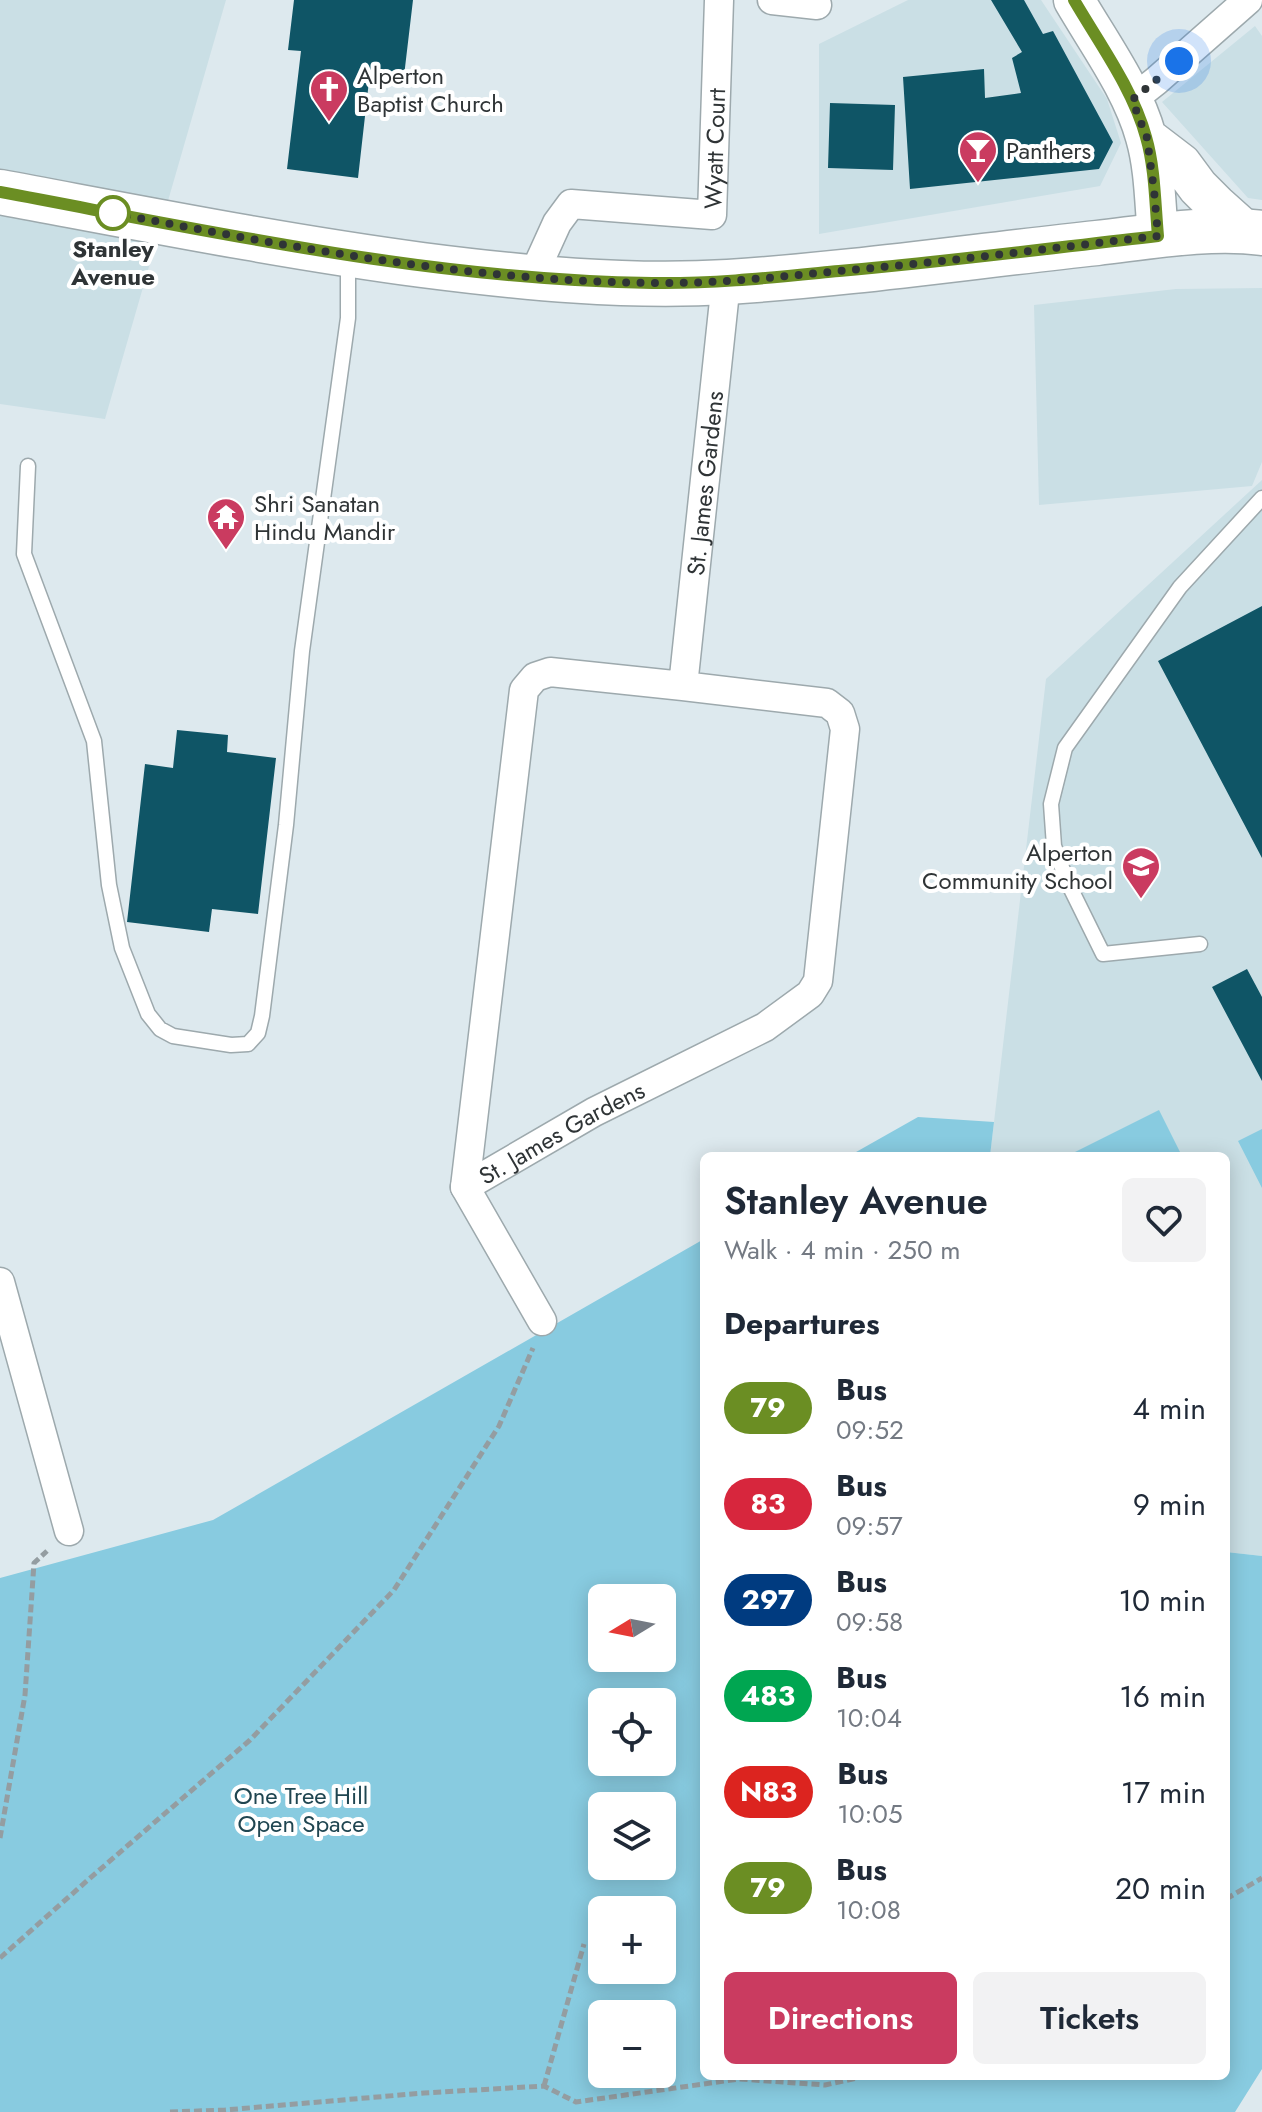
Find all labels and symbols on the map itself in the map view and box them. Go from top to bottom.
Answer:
your location [1159,41,1199,81]
place label: Alperton Baptist Church [357,58,504,121]
church icon: Alperton Baptist Church [308,68,350,123]
street label: Wyatt Court [695,87,734,209]
bar icon: Panthers [957,129,999,184]
place label: Panthers [1006,133,1091,168]
marker: Stanley Avenue [96,196,130,230]
place label: Stanley Avenue [70,231,155,294]
street label: St. James Gardens [677,389,732,577]
place label: Shri Sanatan Hindu Mandir [254,486,396,549]
temple icon: Shri Sanatan Hindu Mandir [205,496,247,551]
place label: Alperton Community School [922,835,1113,898]
school or university icon: Alperton Community School [1120,845,1162,900]
street label: St. James Gardens [472,1072,651,1193]
north arrow [588,1584,676,1672]
park label: One Tree Hill Open Space [234,1778,368,1841]

